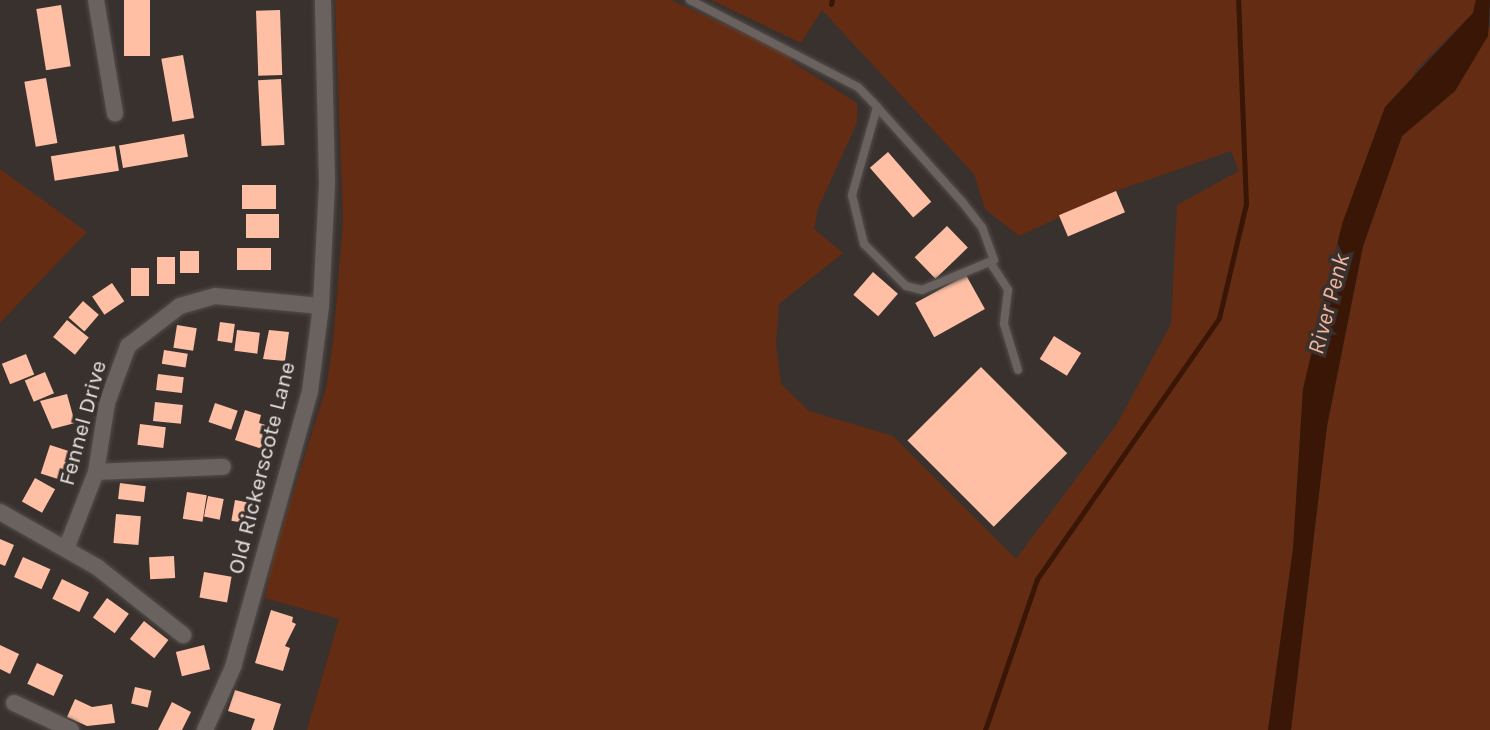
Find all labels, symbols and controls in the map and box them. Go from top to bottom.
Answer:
water label: River Penk [1302,250,1356,358]
street label: Fennel Drive [53,357,113,489]
street label: Old Rickerscote Lane [222,359,302,577]

